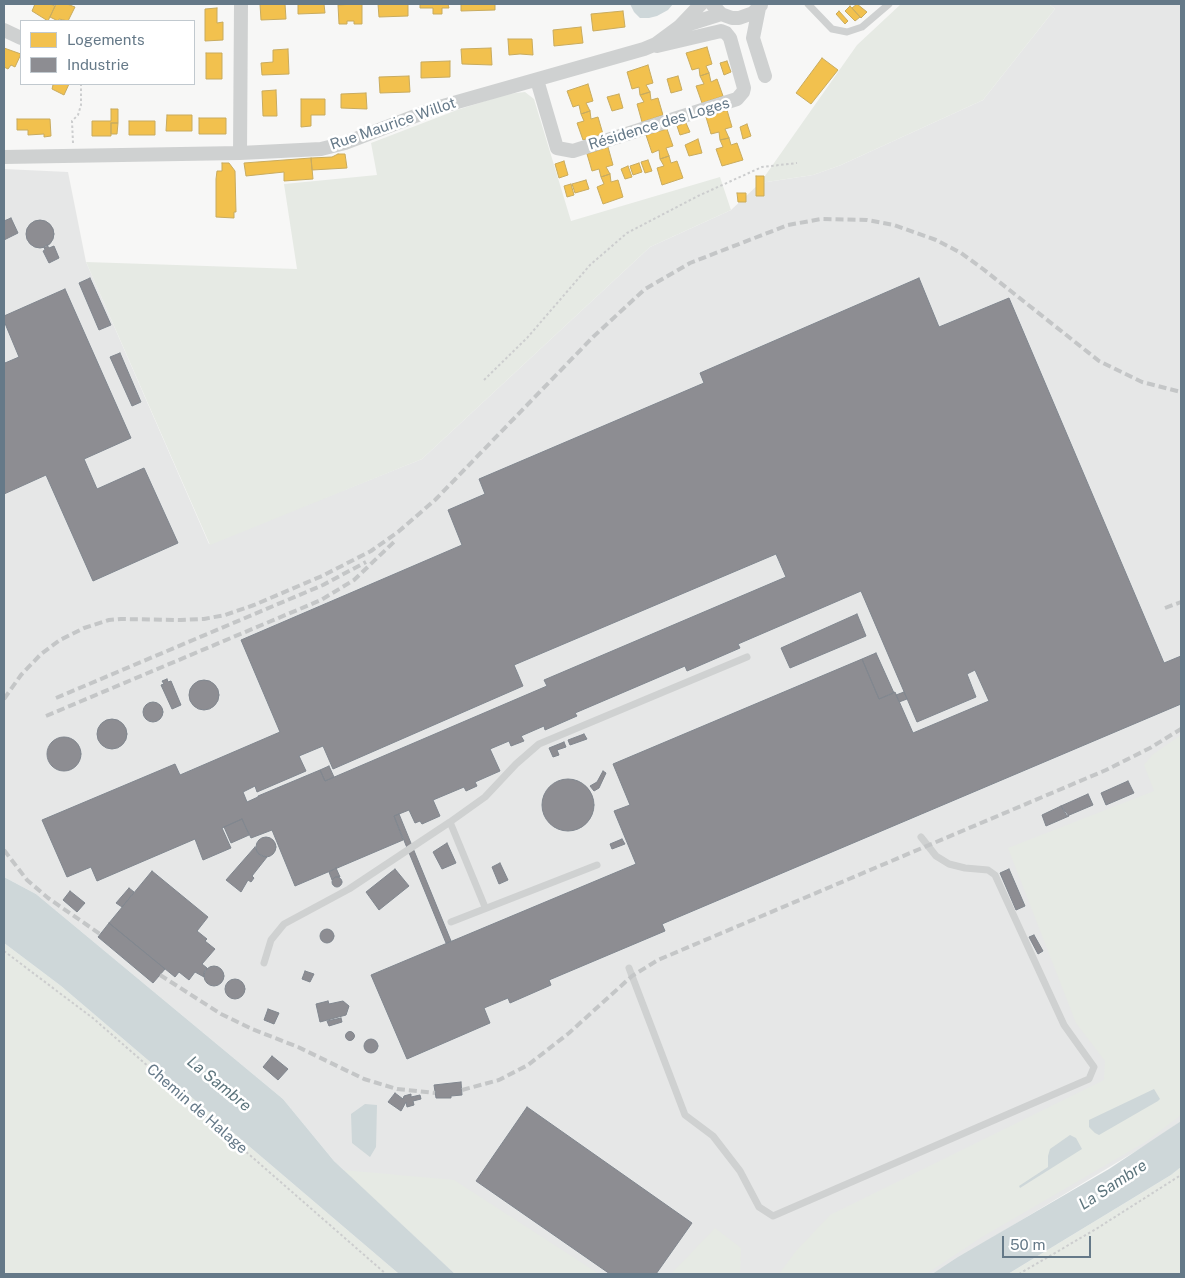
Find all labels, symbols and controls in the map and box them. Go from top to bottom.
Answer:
legend [20,20,195,85]
text: Logements [67,31,145,48]
text: Industrie [67,56,129,73]
street label: Rue Maurice Willot [328,94,458,154]
street label: Résidence des Loges [586,94,732,154]
water label: La Sambre [183,1052,255,1116]
street label: Chemin de Halage [143,1060,251,1158]
water label: La Sambre [1075,1156,1151,1214]
scale bar [1005,1226,1094,1258]
text: 50 m [1010,1236,1045,1253]

